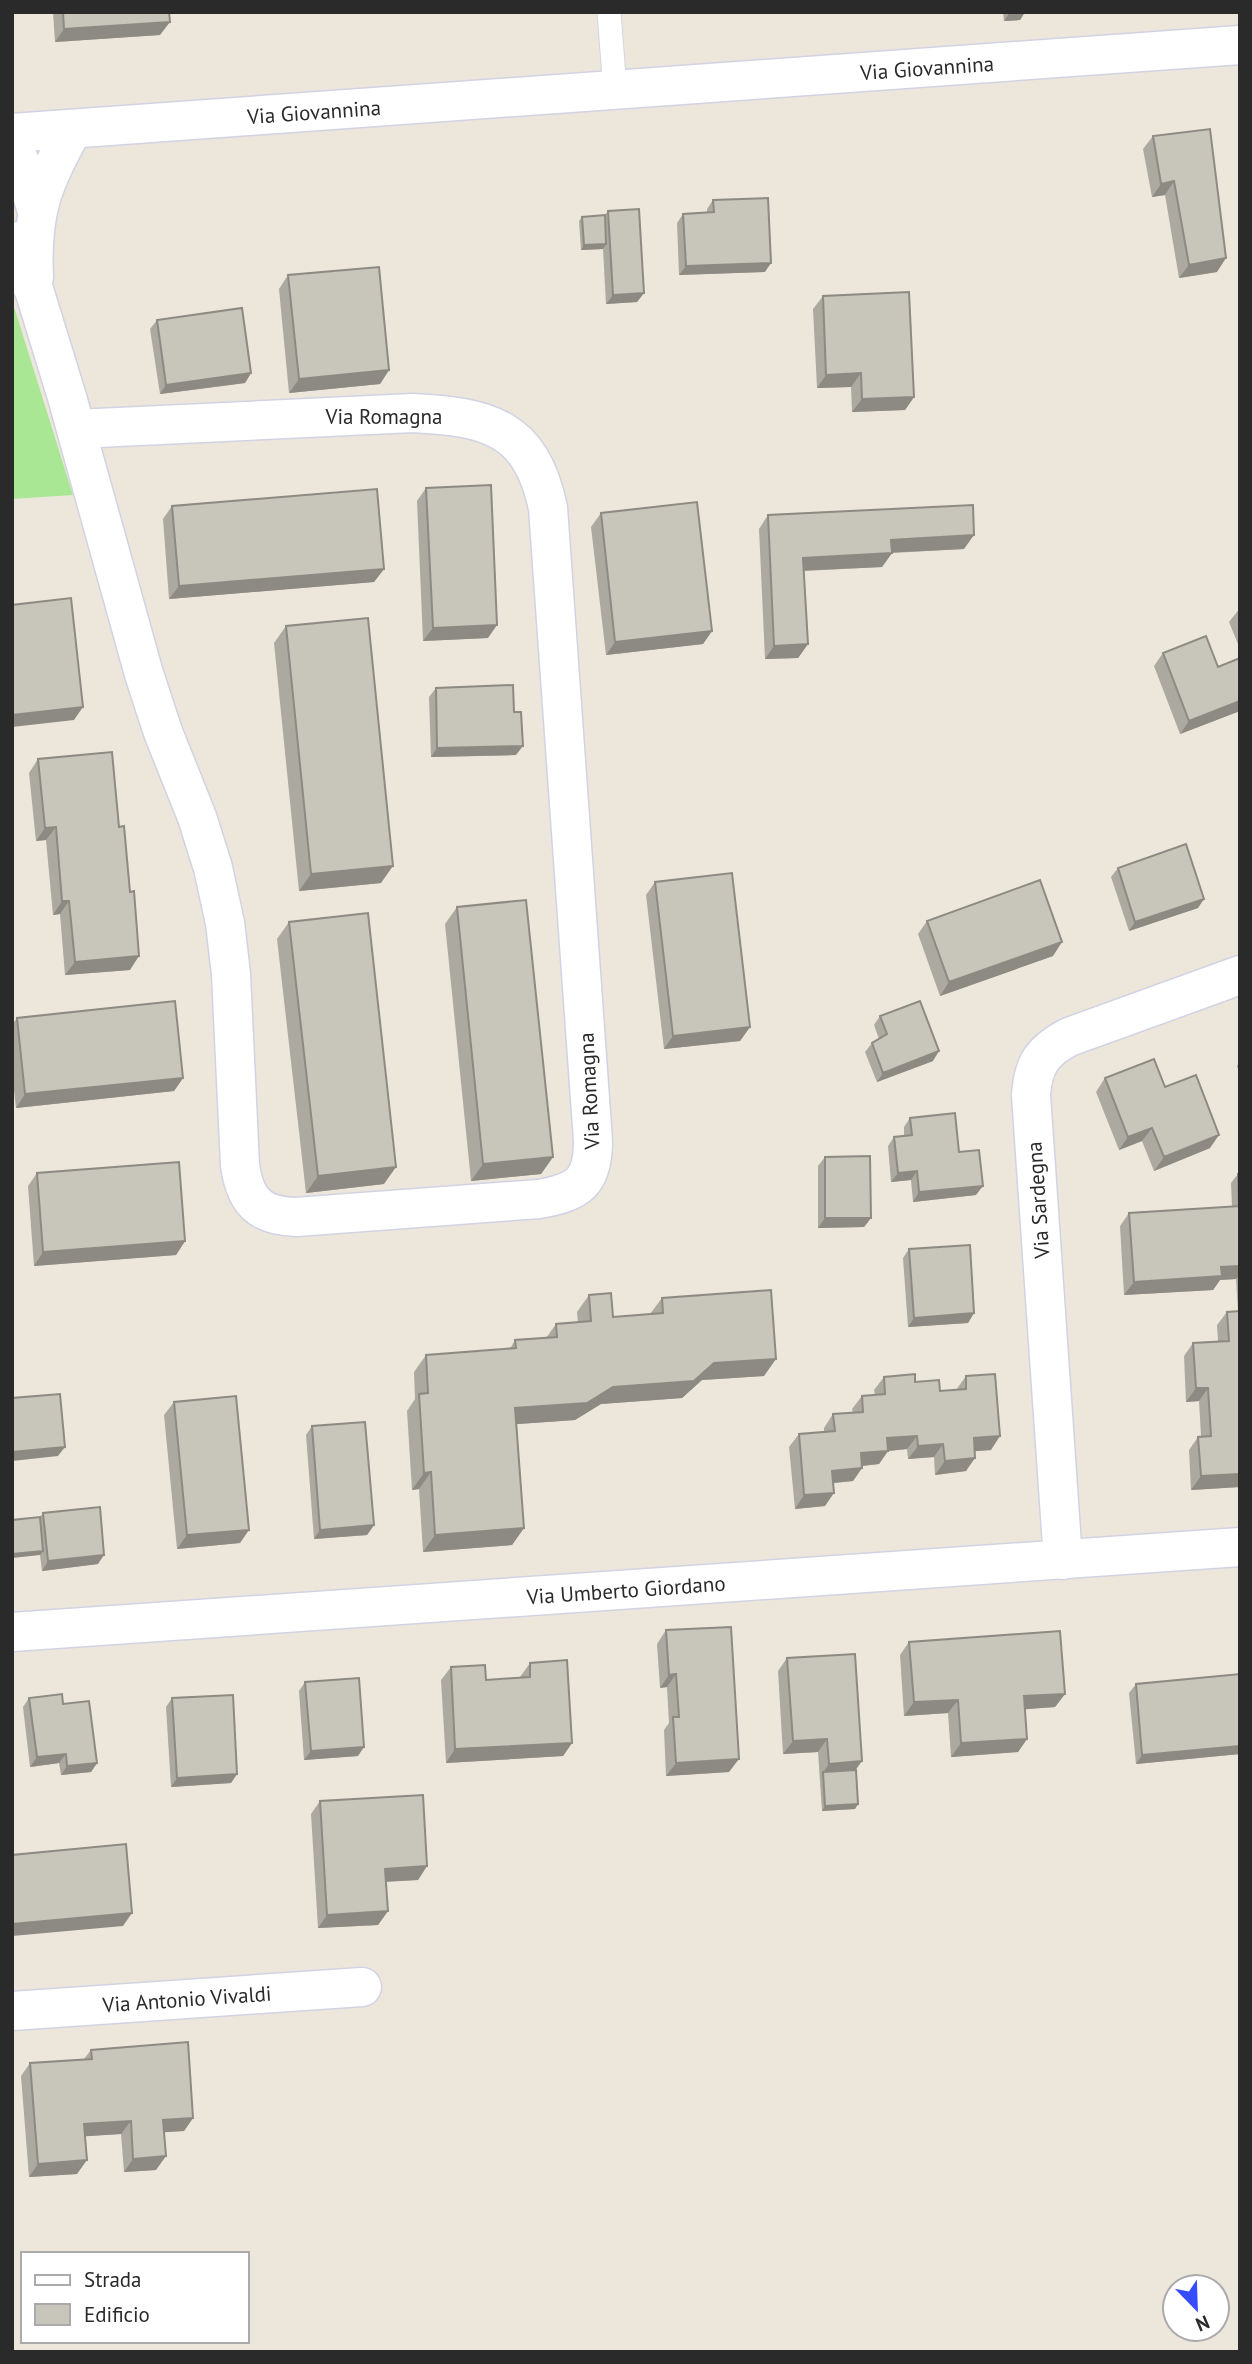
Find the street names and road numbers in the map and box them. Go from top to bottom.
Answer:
street label: Via Giovannina [858,50,995,86]
street label: Via Giovannina [245,94,382,130]
street label: Via Romagna [325,403,442,430]
street label: Via Romagna [572,1032,606,1151]
street label: Via Sardegna [1020,1141,1056,1260]
street label: Via Umberto Giordano [525,1570,726,1610]
street label: Via Antonio Vivaldi [101,1980,272,2018]

